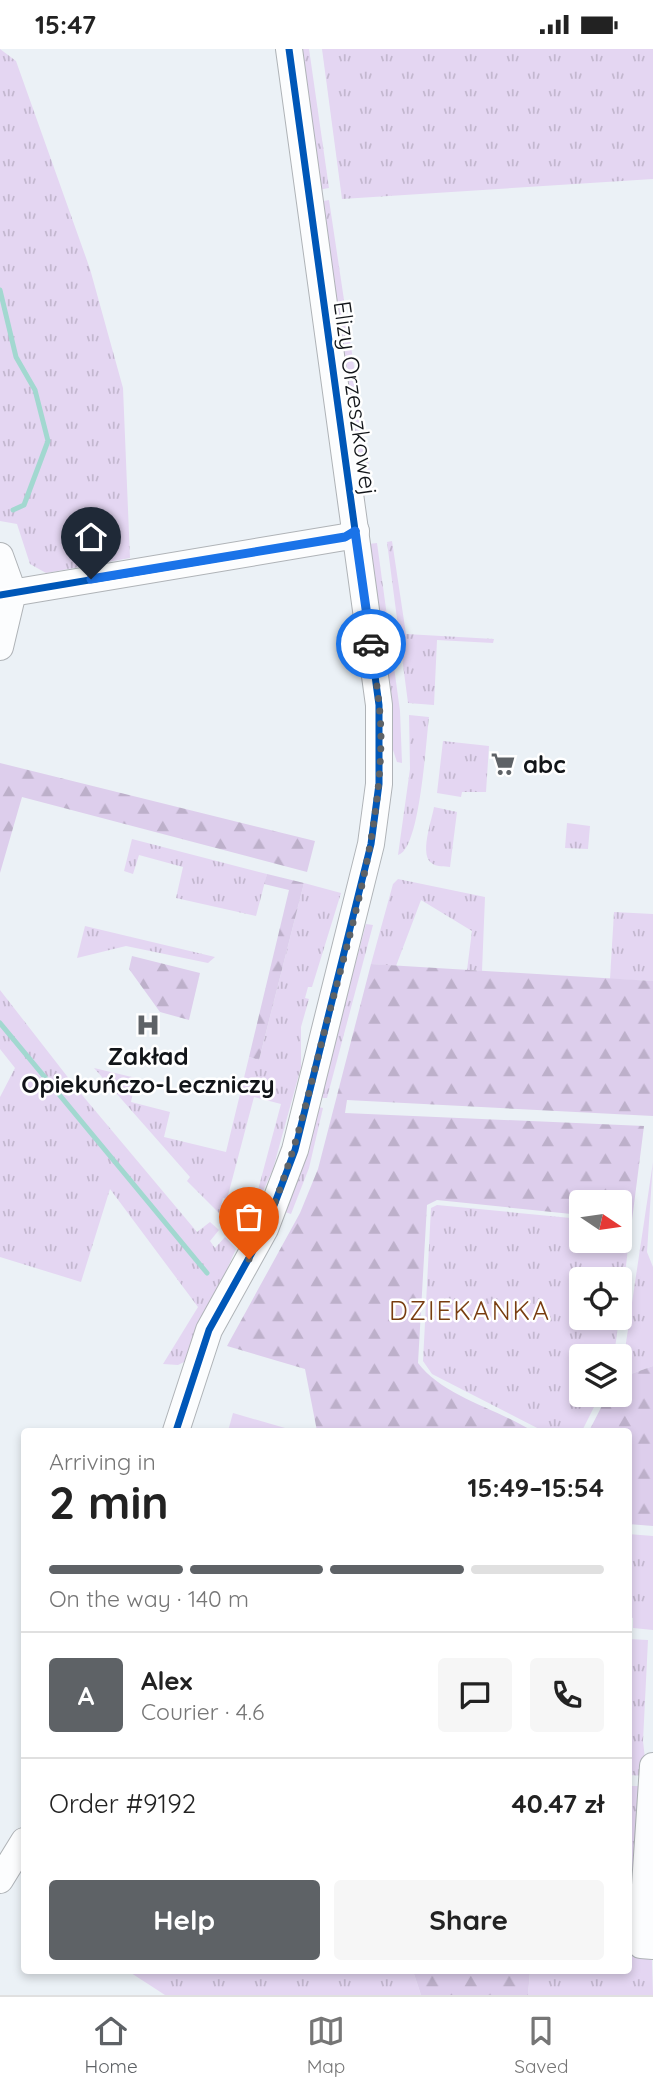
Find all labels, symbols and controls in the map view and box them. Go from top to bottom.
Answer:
text: 15:47 [35,8,96,41]
street label: Elizy Orzeszkowej [328,299,384,497]
pin [61,507,121,579]
icon: home [72,518,110,556]
courier [336,609,406,679]
icon: car [352,625,390,663]
place label: abc [523,749,566,779]
supermarket icon: abc [489,750,517,778]
hospital icon: Zakład Opiekuńczo-Leczniczy [134,1011,162,1039]
place label: Zakład Opiekuńczo-Leczniczy [21,1041,275,1099]
pin [219,1187,279,1259]
north arrow [569,1190,632,1253]
map controls [569,1190,632,1407]
icon: bag [230,1198,268,1236]
button: locate [569,1267,632,1330]
district label: DZIEKANKA [389,1294,551,1327]
button: layers [569,1344,632,1407]
text: Arriving in [49,1447,156,1476]
text: 15:49–15:54 [467,1471,604,1504]
text: 2 min [49,1473,169,1531]
text: On the way · 140 m [49,1584,249,1613]
button: chat [438,1658,512,1732]
button: phone [530,1658,604,1732]
text: Alex [141,1664,192,1697]
text: A [78,1679,94,1712]
text: Courier · 4.6 [141,1697,264,1726]
text: Order #9192 [49,1787,196,1820]
text: 40.47 zł [511,1787,604,1820]
button: Help [49,1880,320,1960]
button: Share [334,1880,604,1960]
tab: Home [84,2012,138,2078]
tab: Map [307,2012,345,2078]
tab: Saved [514,2012,569,2078]

